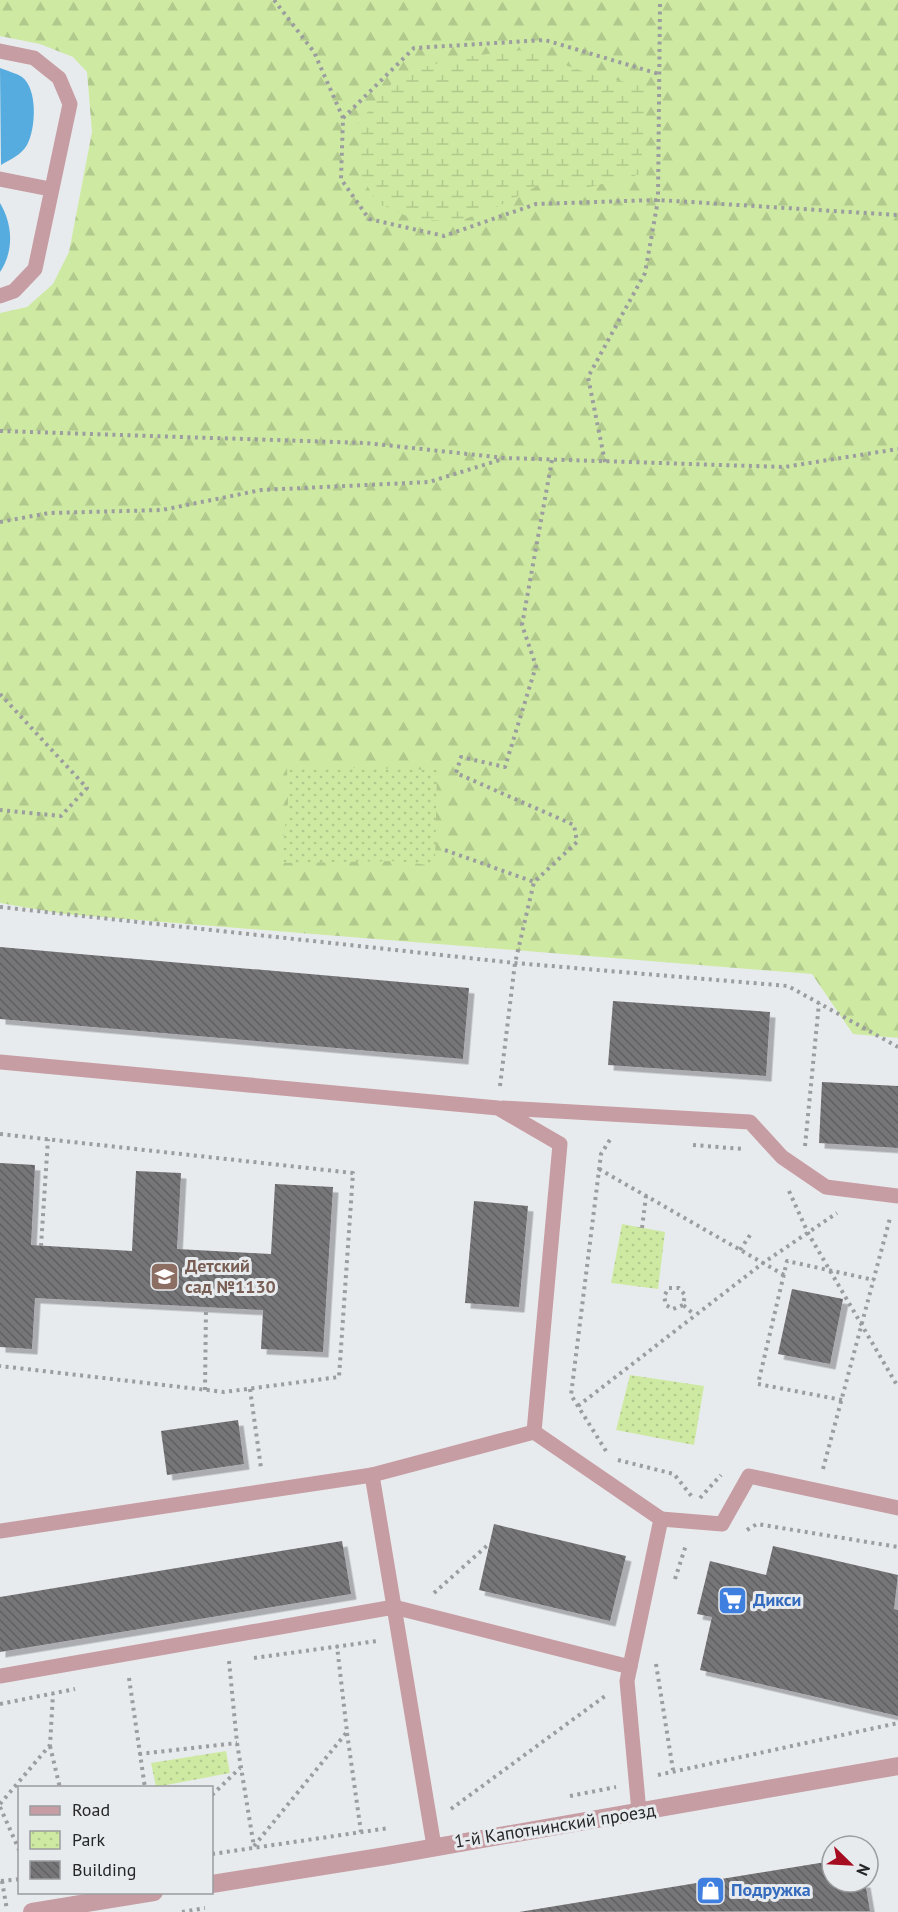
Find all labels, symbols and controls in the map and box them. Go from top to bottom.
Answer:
place label: Детский сад №1130 [185,1254,276,1298]
school or university icon: Детский сад №1130 [148,1260,180,1292]
supermarket icon: Дикси [716,1584,748,1616]
place label: Дикси [753,1588,801,1611]
legend [18,1786,213,1894]
text: Road [72,1798,110,1821]
street label: 1-й Капотнинский проезд [453,1798,657,1853]
text: Park [72,1828,105,1851]
north arrow [820,1834,880,1894]
text: Building [72,1858,136,1881]
text: N [852,1861,875,1879]
shop icon: Подружка [694,1874,726,1906]
place label: Подружка [731,1878,811,1901]

